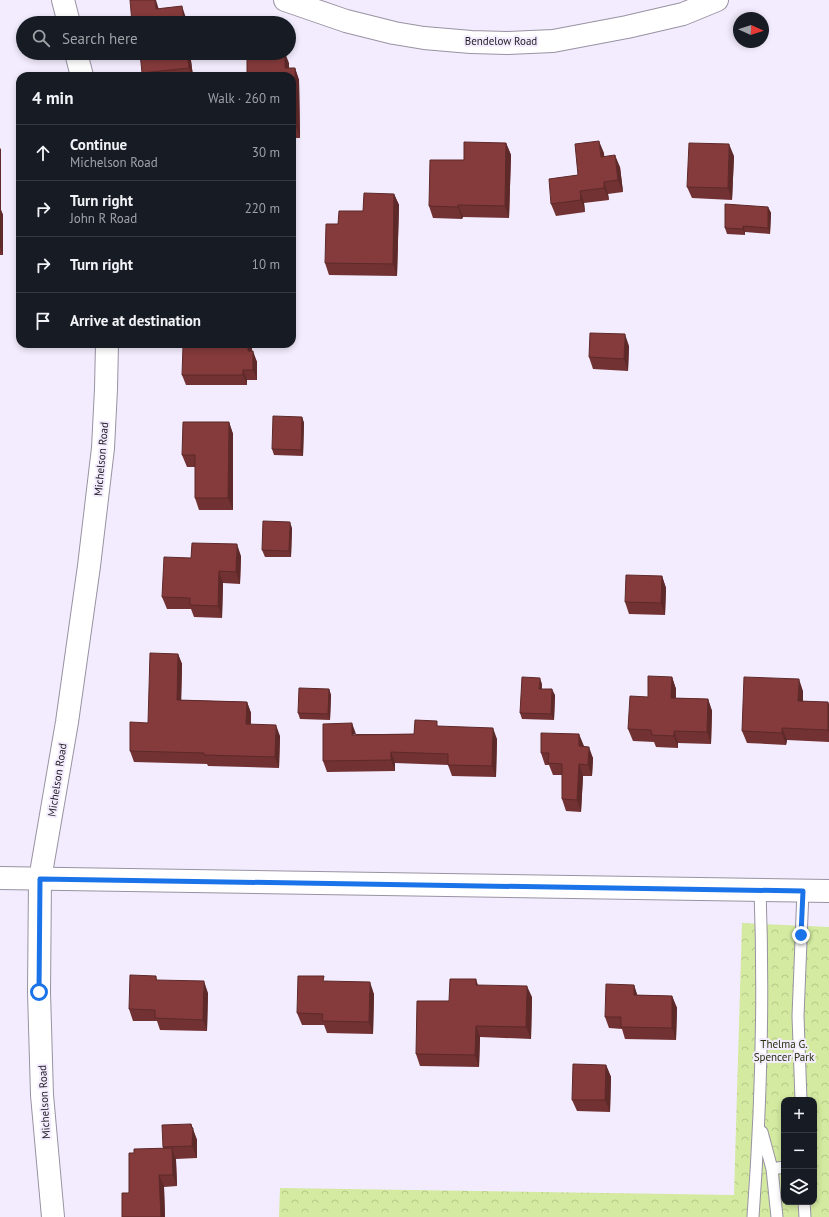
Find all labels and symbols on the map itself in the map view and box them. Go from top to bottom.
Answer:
north arrow [733,12,769,48]
street label: Bendelow Road [465,34,537,48]
street label: Michelson Road [91,421,111,497]
street label: Michelson Road [44,742,70,818]
route end [792,926,810,944]
route start [30,983,48,1001]
park label: Thelma G. Spencer Park [754,1037,815,1064]
street label: Michelson Road [35,1065,53,1139]

